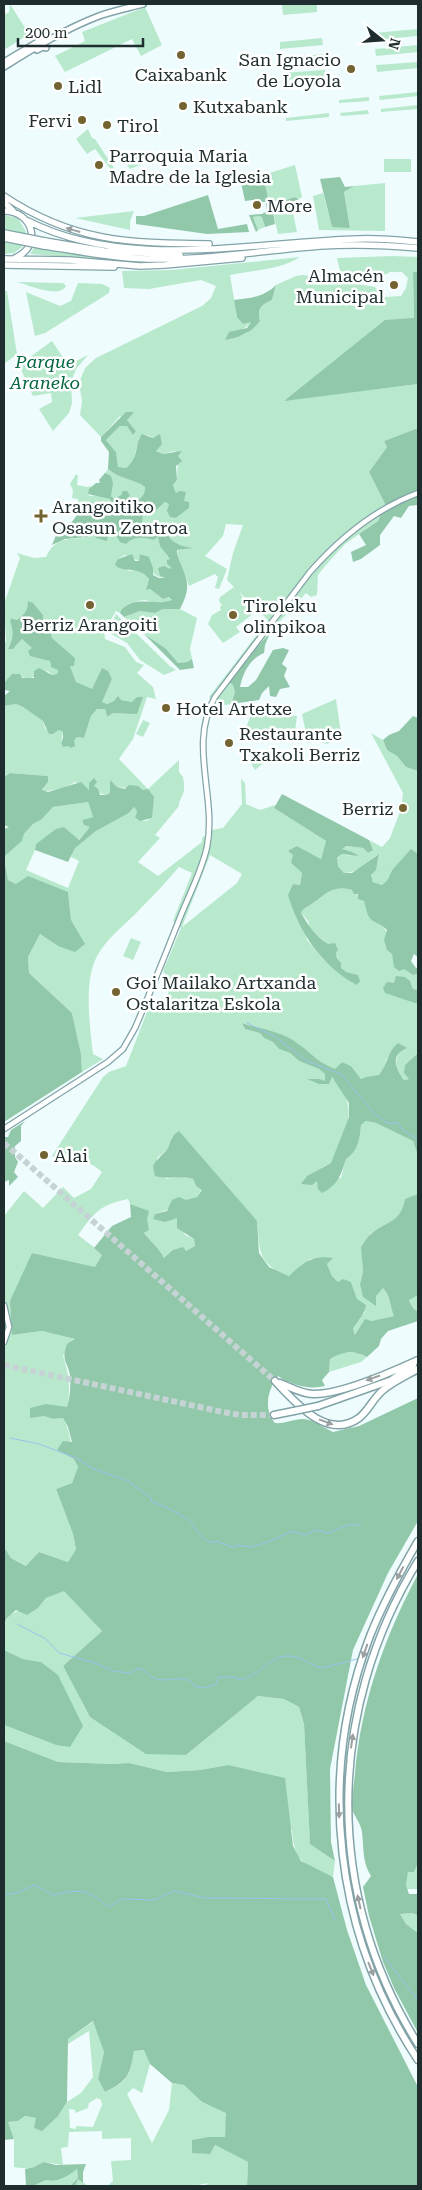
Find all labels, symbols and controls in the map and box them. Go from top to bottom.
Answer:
scale bar [18,15,142,47]
north arrow [357,15,407,65]
text: 200 m [25,24,68,42]
text: N [385,36,404,52]
marker: Caixabank [175,49,187,61]
place label: San Ignacio de Loyola [239,49,341,91]
marker: San Ignacio de Loyola [345,63,357,75]
place label: Caixabank [135,64,227,85]
place label: Lidl [68,76,102,97]
marker: Lidl [52,80,64,92]
place label: Kutxabank [193,96,288,117]
marker: Kutxabank [177,100,189,112]
place label: Fervi [28,110,72,131]
marker: Fervi [76,114,88,126]
place label: Tirol [117,115,159,136]
marker: Tirol [101,119,113,131]
place label: Parroquia Maria Madre de la Iglesia [109,145,271,187]
marker: Parroquia Maria Madre de la Iglesia [93,159,105,171]
place label: More [267,195,312,216]
marker: More [251,199,263,211]
one-way arrow [66,226,81,234]
place label: Almacén Municipal [296,265,384,307]
marker: Almacén Municipal [388,279,400,291]
park label: Parque Araneko [9,351,80,393]
place label: Arangoitiko Osasun Zentroa [52,496,188,538]
marker: Arangoitiko Osasun Zentroa [34,509,48,523]
place label: Tiroleku olinpikoa [243,595,326,637]
marker: Berriz Arangoiti [84,599,96,611]
marker: Tiroleku olinpikoa [227,609,239,621]
place label: Berriz Arangoiti [22,614,158,635]
place label: Hotel Artetxe [176,698,292,719]
marker: Hotel Artetxe [160,702,172,714]
place label: Restaurante Txakoli Berriz [239,723,360,765]
marker: Restaurante Txakoli Berriz [223,737,235,749]
place label: Berriz [342,798,394,819]
marker: Berriz [397,802,409,814]
place label: Goi Mailako Artxanda Ostalaritza Eskola [126,972,317,1014]
marker: Goi Mailako Artxanda Ostalaritza Eskola [110,986,122,998]
place label: Alai [54,1145,88,1166]
marker: Alai [38,1149,50,1161]
one-way arrow [365,1374,380,1382]
one-way arrow [319,1418,334,1426]
one-way arrow [396,1566,404,1581]
one-way arrow [361,1644,368,1659]
one-way arrow [348,1733,356,1749]
one-way arrow [335,1803,343,1819]
one-way arrow [355,1895,363,1910]
one-way arrow [367,1962,375,1977]

